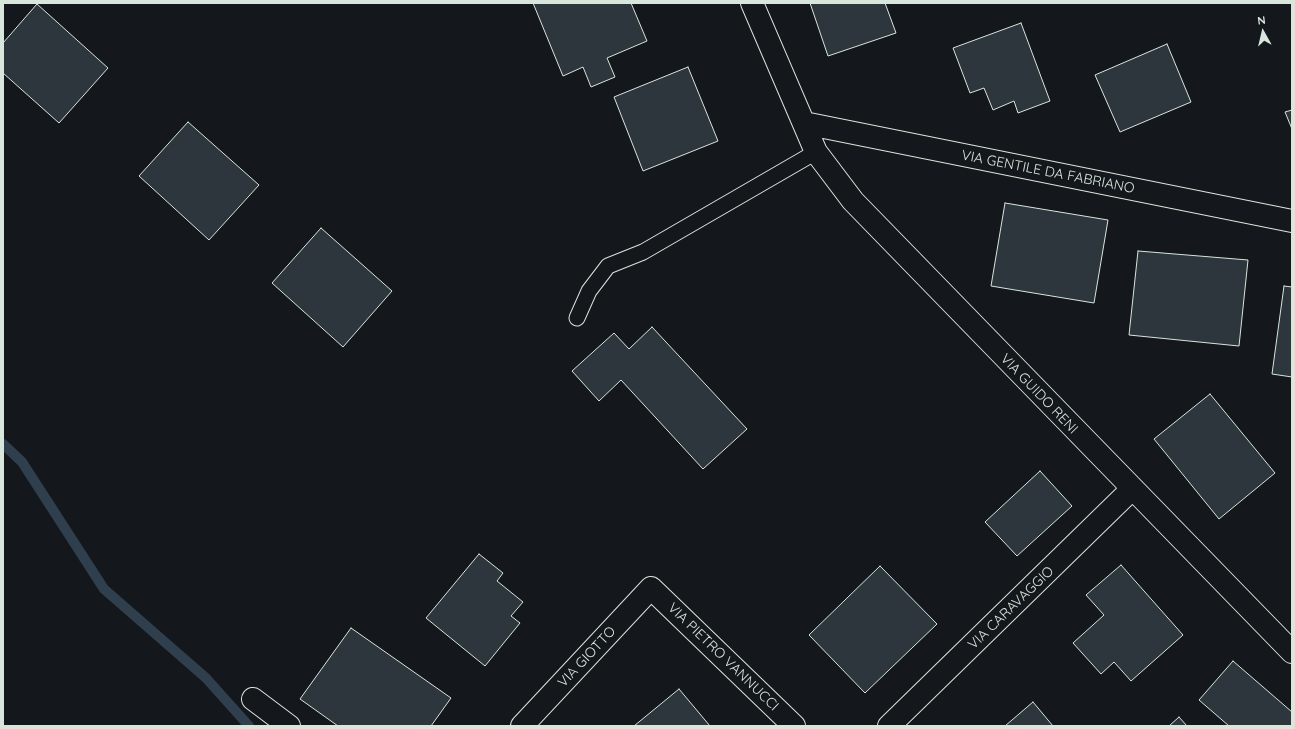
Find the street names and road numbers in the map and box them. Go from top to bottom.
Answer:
street label: VIA GENTILE DA FABRIANO [960,147,1136,197]
street label: VIA GUIDO RENI [997,351,1081,437]
street label: VIA CARAVAGGIO [965,563,1057,653]
street label: VIA PIETRO VANNUCCI [664,600,782,714]
street label: VIA GIOTTO [555,623,619,691]

